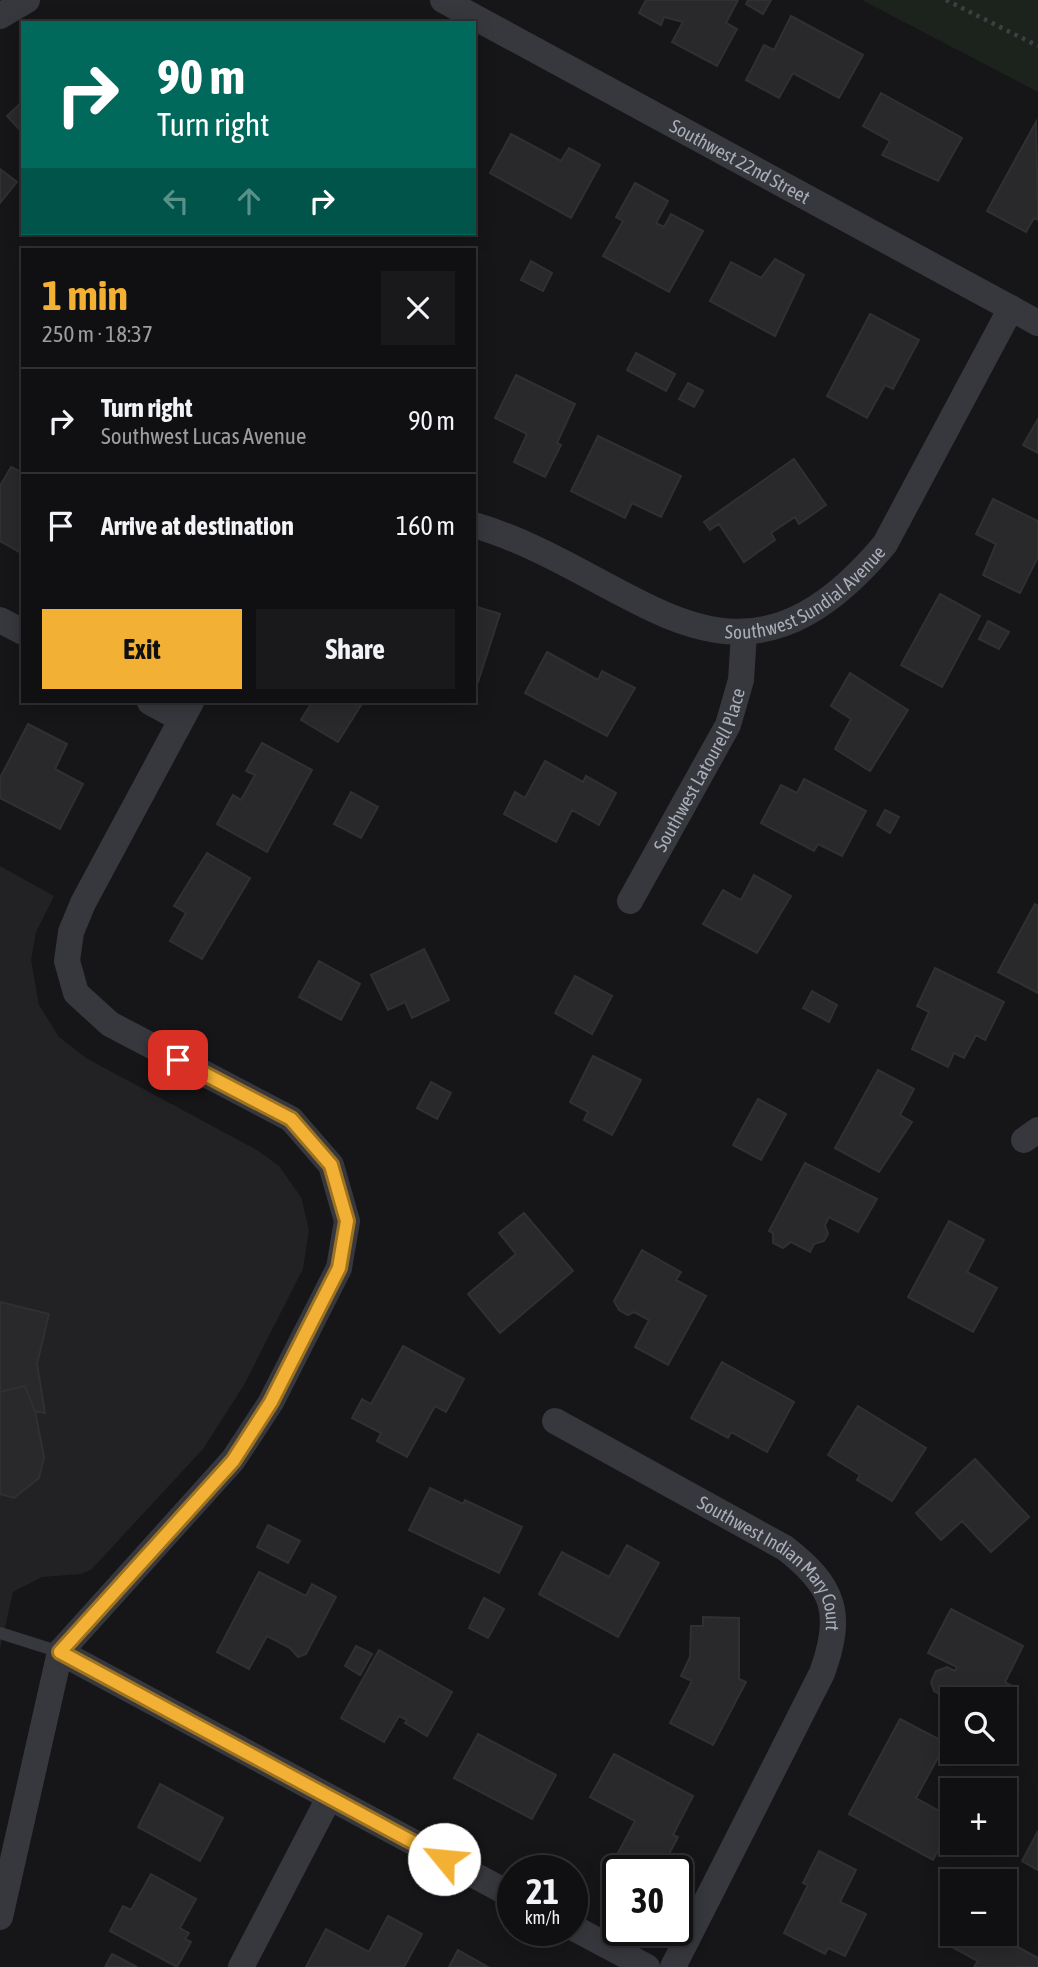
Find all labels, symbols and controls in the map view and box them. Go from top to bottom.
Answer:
text: 90 m [157,48,245,104]
icon: right [42,49,133,140]
text: Turn right [157,106,270,143]
street label: Southwest 22nd Street [666,114,814,208]
icon: left [157,182,195,220]
icon: ahead [230,182,268,220]
icon: right [303,182,341,220]
text: 1 min [42,271,128,319]
button: close [381,271,455,345]
text: 250 m · 18:37 [42,321,153,347]
text: Turn right [101,393,192,423]
icon: right [42,402,80,440]
text: 90 m [408,406,455,436]
text: Southwest Lucas Avenue [101,423,306,449]
icon: arrive [42,507,80,545]
text: Arrive at destination [101,511,294,541]
text: 160 m [396,511,455,541]
street label: Southwest Sundial Avenue [724,541,890,643]
button: Exit [42,609,242,689]
button: Share [256,609,455,689]
street label: Southwest Latourell Place [649,685,749,855]
pin [148,1030,208,1090]
icon: arrive [159,1041,197,1079]
street label: Southwest Indian Mary Court [694,1491,844,1632]
map controls [940,1687,1017,1946]
button: search [940,1687,1017,1764]
button: + [940,1778,1017,1855]
position arrow [407,1822,481,1896]
speed limit sign: 30 [602,1855,693,1946]
button: − [940,1869,1017,1946]
text: 21 [526,1871,559,1911]
text: km/h [525,1907,560,1928]

